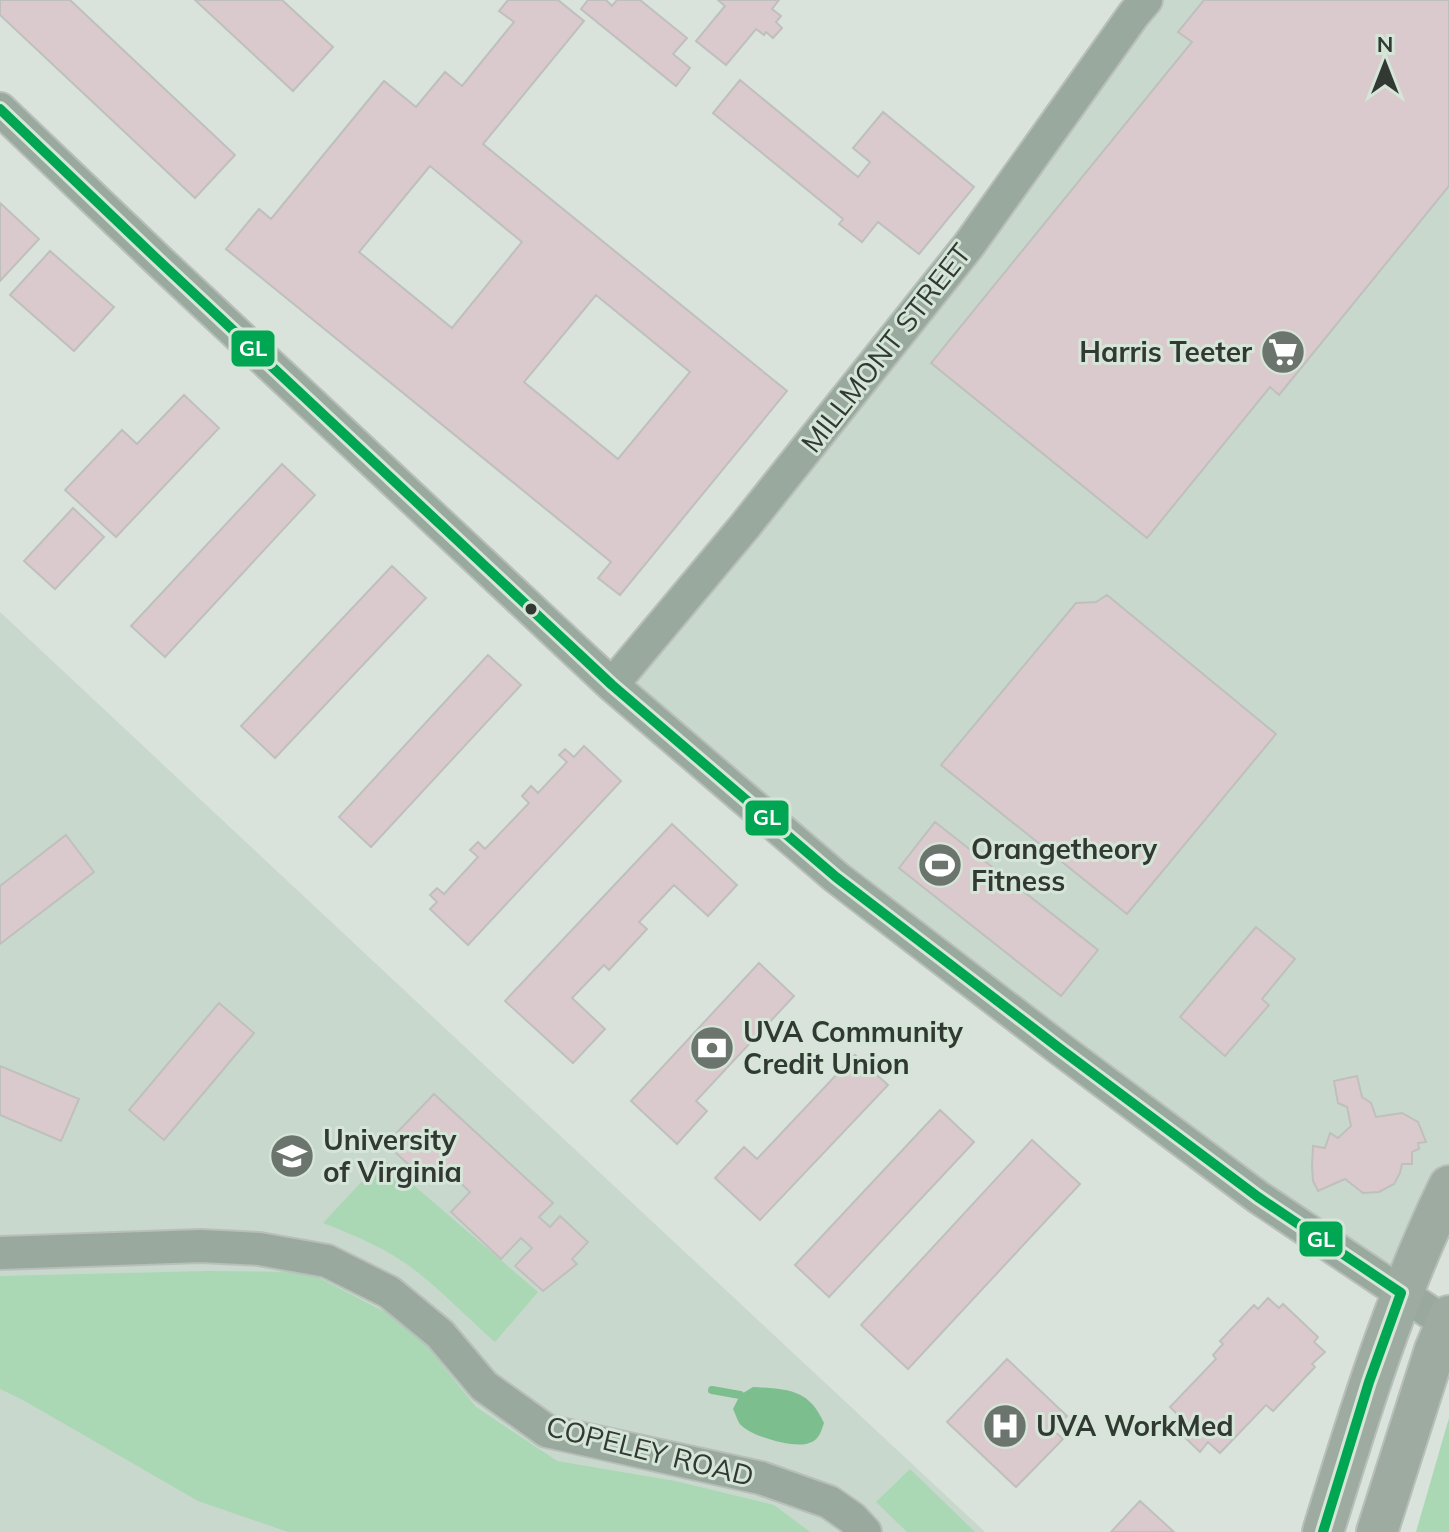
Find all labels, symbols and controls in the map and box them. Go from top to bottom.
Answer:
north arrow [1345,24,1425,104]
text: N [1377,30,1393,58]
street label: MILLMONT STREET [793,236,978,459]
supermarket icon: Harris Teeter [1259,328,1307,376]
line badge: GL [230,329,276,368]
text: GL [239,334,267,362]
place label: Harris Teeter [1079,334,1252,369]
unlabelled marker [523,601,539,617]
line badge: GL [744,799,790,837]
text: GL [753,803,781,831]
place label: Orangetheory Fitness [971,831,1158,898]
sports icon: Orangetheory Fitness [916,841,964,889]
place label: UVA Community Credit Union [743,1014,964,1081]
bank icon: UVA Community Credit Union [688,1024,736,1072]
place label: University of Virginia [323,1122,462,1189]
school or university icon: University of Virginia [268,1132,316,1180]
line badge: GL [1298,1220,1344,1258]
text: GL [1307,1225,1335,1253]
hospital icon: UVA WorkMed [981,1402,1029,1450]
street label: COPELEY ROAD [543,1408,758,1493]
place label: UVA WorkMed [1036,1408,1234,1443]

